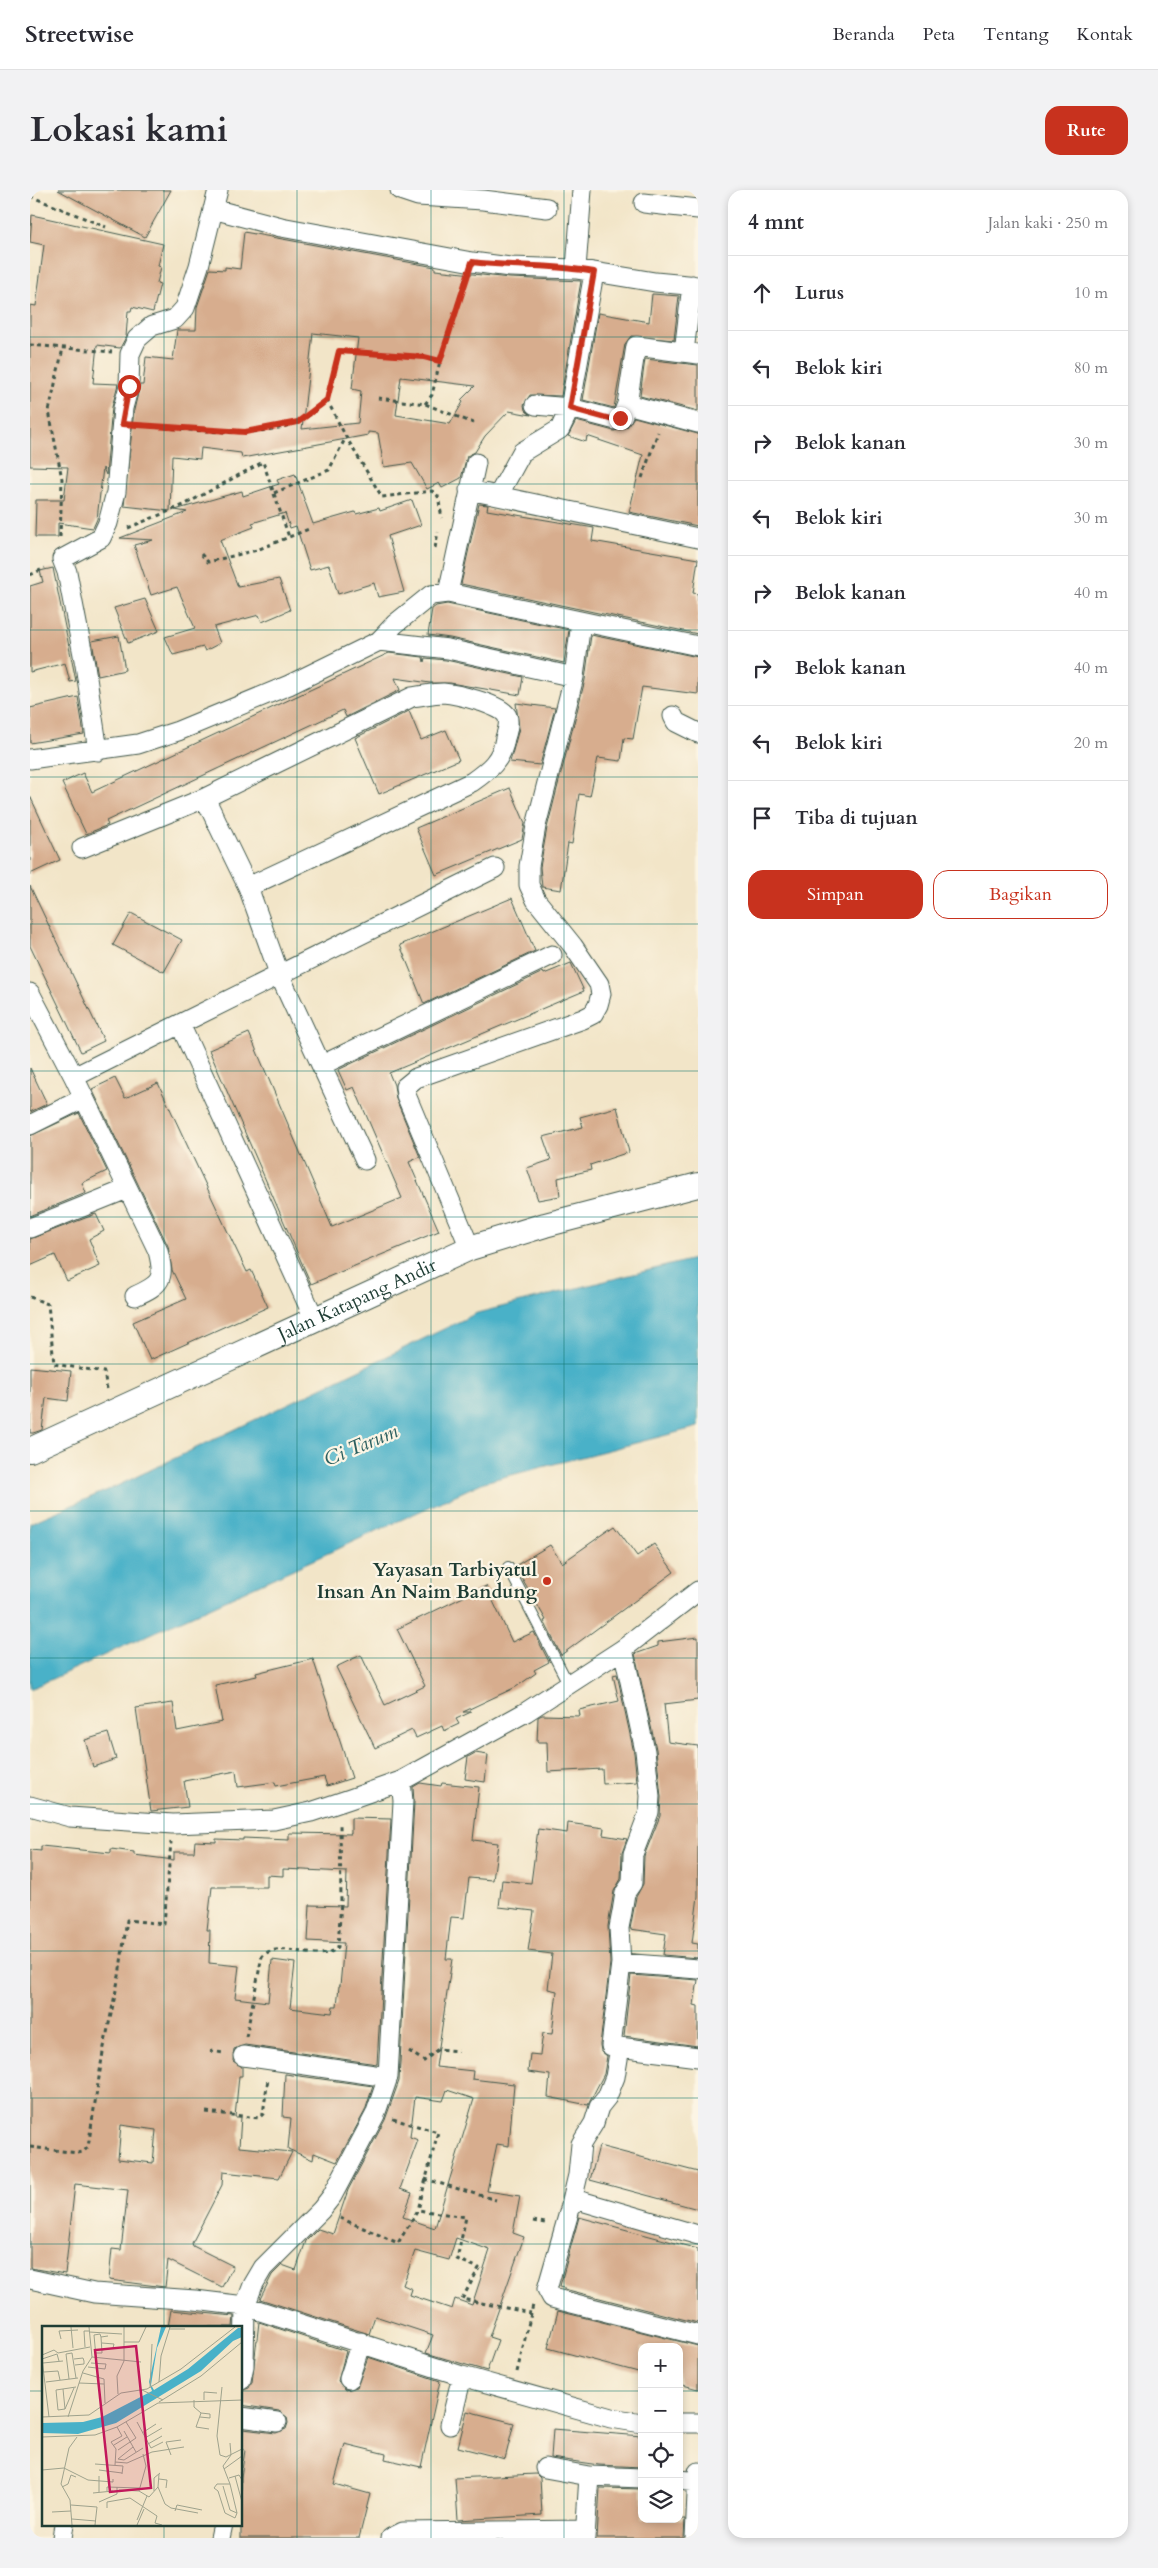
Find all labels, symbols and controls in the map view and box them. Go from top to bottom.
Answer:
text: Streetwise [25,18,134,51]
text: Beranda [833,22,895,47]
text: Peta [923,22,955,47]
text: Tentang [983,22,1049,47]
text: Kontak [1077,22,1133,47]
text: Lokasi kami [30,106,228,154]
button: Rute [1045,106,1128,155]
text: 4 mnt [748,208,804,237]
text: Jalan kaki · 250 m [988,212,1108,234]
icon: ahead [748,279,776,307]
text: Lurus [795,280,844,306]
text: 10 m [1074,282,1108,304]
icon: left [748,354,776,382]
text: Belok kiri [795,355,882,381]
text: 80 m [1074,357,1108,379]
route start [118,375,141,398]
route end [609,407,632,430]
icon: right [748,429,776,457]
text: Belok kanan [795,430,906,456]
text: 30 m [1074,432,1108,454]
icon: left [748,504,776,532]
text: Belok kiri [795,505,882,531]
text: 30 m [1074,507,1108,529]
icon: right [748,579,776,607]
text: Belok kanan [795,580,906,606]
text: 40 m [1074,582,1108,604]
icon: right [748,654,776,682]
text: Belok kanan [795,655,906,681]
text: 40 m [1074,657,1108,679]
icon: left [748,729,776,757]
text: Belok kiri [795,730,882,756]
text: 20 m [1074,732,1108,754]
icon: arrive [748,804,776,832]
text: Tiba di tujuan [795,805,918,831]
button: Simpan [748,870,923,919]
button: Bagikan [933,870,1108,919]
street label: Jalan Katapang Andir [271,1252,441,1349]
water label: Ci Tarum [320,1417,402,1473]
place label: Yayasan Tarbiyatul Insan An Naim Bandung [317,1557,538,1605]
marker: Yayasan Tarbiyatul Insan An Naim Bandung [541,1575,553,1587]
inset map [42,2326,242,2526]
map controls [638,2343,683,2523]
button: + [638,2343,683,2388]
button: − [638,2388,683,2433]
button: locate [638,2433,683,2478]
button: layers [638,2478,683,2523]

